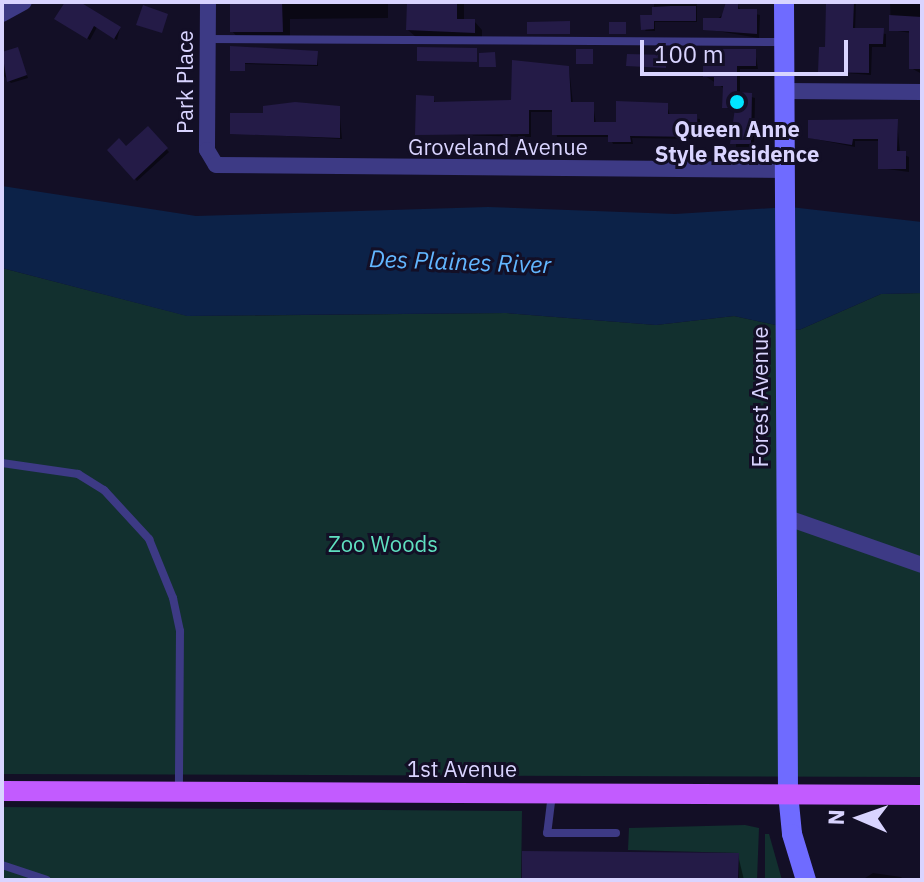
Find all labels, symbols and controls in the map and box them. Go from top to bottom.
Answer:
scale bar [644,24,852,74]
street label: Park Place [172,30,198,134]
text: 100 m [654,38,724,70]
marker: Queen Anne Style Residence [728,93,746,111]
place label: Queen Anne Style Residence [655,115,819,166]
street label: Groveland Avenue [408,134,588,160]
water label: Des Plaines River [368,244,552,280]
street label: Forest Avenue [747,326,773,468]
park label: Zoo Woods [328,531,438,557]
street label: 1st Avenue [407,756,517,782]
north arrow [820,778,900,858]
text: N [821,809,850,826]

